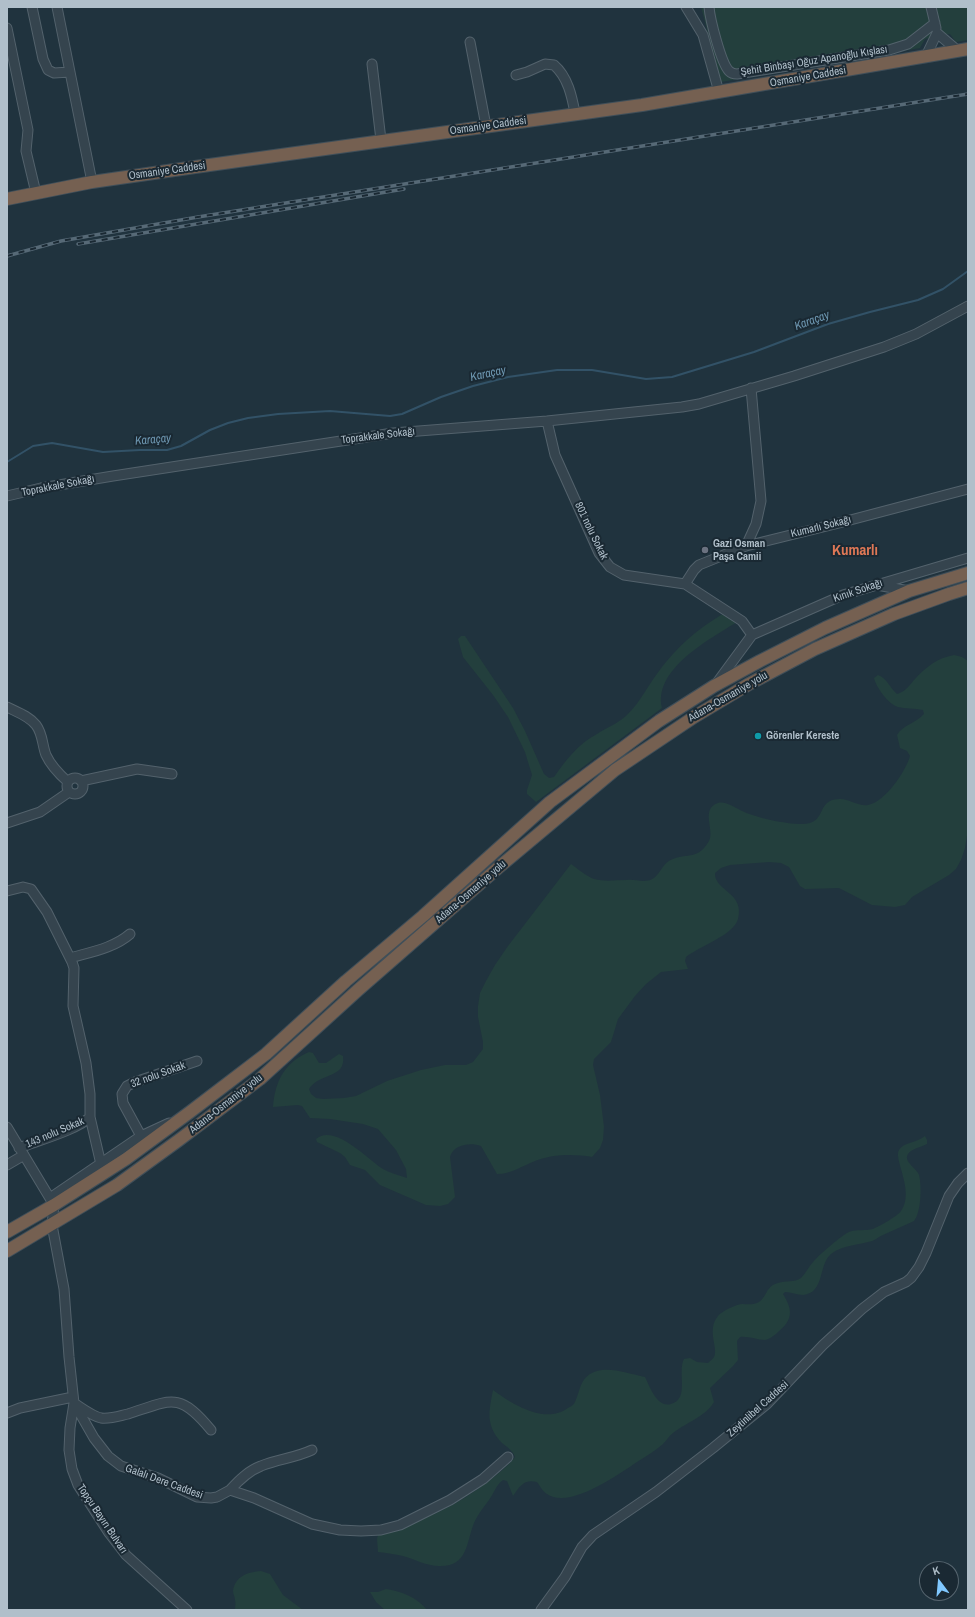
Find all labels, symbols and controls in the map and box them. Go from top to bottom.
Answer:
street label: Şehit Binbaşı Oğuz Apanoğlu Kışlası [740,43,888,79]
street label: Osmaniye Caddesi [769,64,847,90]
street label: Osmaniye Caddesi [449,114,527,138]
street label: Osmaniye Caddesi [128,159,206,183]
water label: Karaçay [793,308,831,334]
water label: Karaçay [469,363,507,385]
street label: Toprakkale Sokağı [340,425,416,447]
water label: Karaçay [134,431,172,449]
street label: Toprakkale Sokağı [20,472,96,500]
street label: 801 nolu Sokak [571,500,611,562]
street label: Kumarlı Sokağı [789,513,853,541]
place label: Gazi Osman Paşa Camii [713,537,765,563]
district label: Kumarlı [832,542,878,560]
marker: Gazi Osman Paşa Camii [700,545,710,555]
street label: Kınık Sokağı [832,576,884,606]
street label: Adana-Osmaniye yolu [686,669,770,725]
place label: Görenler Kereste [766,729,839,743]
marker: Görenler Kereste [753,731,763,741]
street label: Adana-Osmaniye yolu [433,858,509,926]
street label: 32 nolu Sokak [129,1059,187,1091]
street label: Adana-Osmaniye yolu [187,1071,265,1137]
street label: 143 nolu Sokak [24,1115,86,1151]
street label: Zeytinlibel Caddesi [725,1378,791,1440]
street label: Galalı Dere Caddesi [123,1462,205,1502]
street label: Topçu Bayırı Bulvarı [74,1482,130,1556]
north arrow [919,1561,959,1601]
text: K [931,1563,941,1578]

